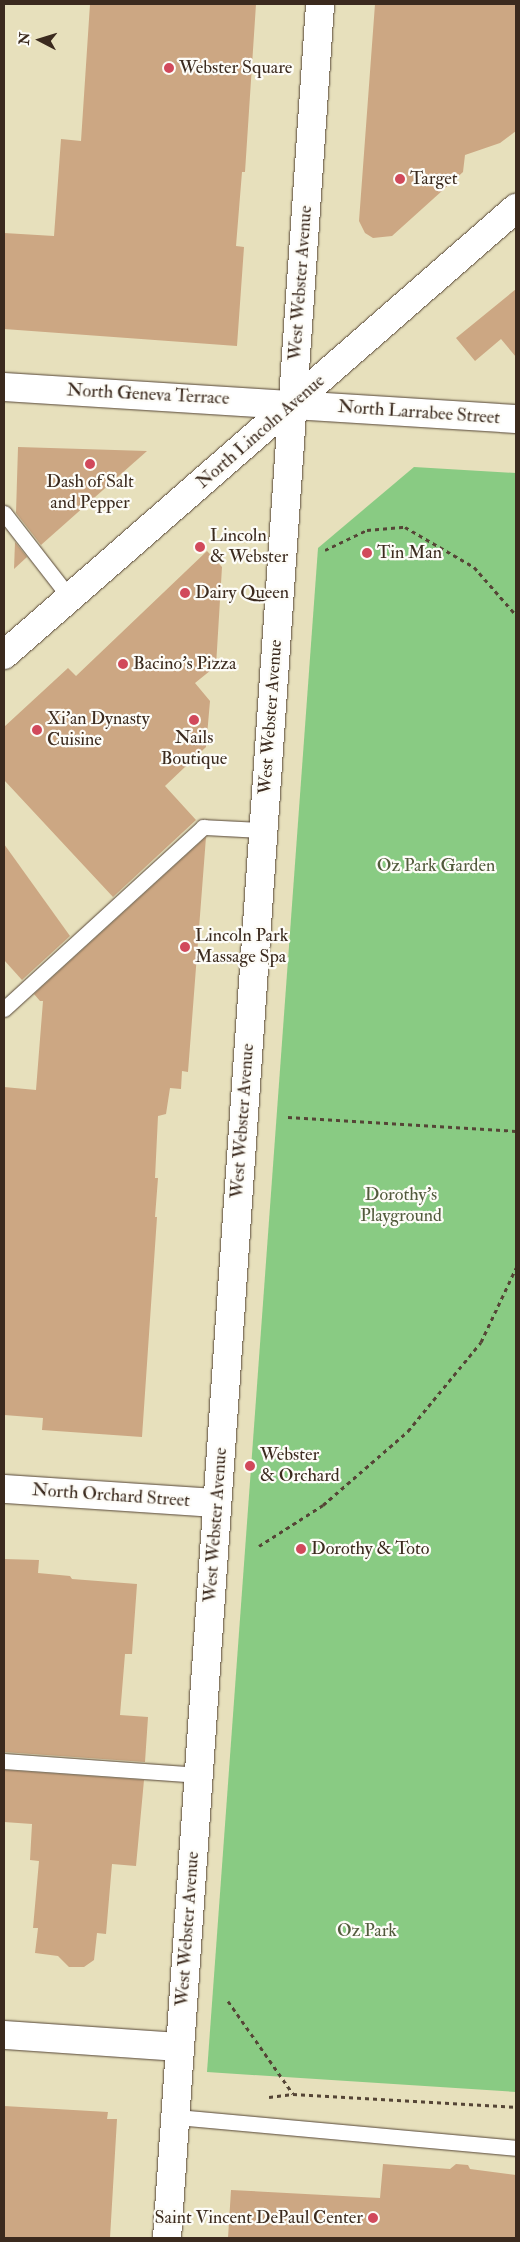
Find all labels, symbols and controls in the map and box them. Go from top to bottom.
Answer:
north arrow [15,15,65,65]
text: N [16,32,34,46]
place label: Webster Square [179,57,292,79]
marker: Webster Square [163,62,175,74]
place label: Target [410,168,458,190]
marker: Target [394,173,406,185]
street label: West Webster Avenue [285,205,317,361]
street label: North Lincoln Avenue [192,370,330,494]
street label: North Geneva Terrace [66,380,230,410]
street label: North Larrabee Street [337,397,501,429]
marker: Dash of Salt and Pepper [84,458,96,470]
place label: Dash of Salt and Pepper [46,472,134,514]
place label: Lincoln & Webster [210,526,288,568]
marker: Lincoln & Webster [194,541,206,553]
place label: Tin Man [377,542,442,564]
marker: Tin Man [361,547,373,559]
place label: Dairy Queen [195,582,289,604]
marker: Dairy Queen [179,587,191,599]
street label: West Webster Avenue [255,639,287,795]
place label: Bacino's Pizza [133,653,236,675]
marker: Bacino's Pizza [117,658,129,670]
place label: Xi'an Dynasty Cuisine [47,709,150,752]
marker: Nails Boutique [188,714,200,726]
marker: Xi'an Dynasty Cuisine [31,724,43,736]
place label: Nails Boutique [161,728,227,771]
park label: Oz Park Garden [377,855,495,877]
place label: Lincoln Park Massage Spa [195,926,288,969]
marker: Lincoln Park Massage Spa [179,941,191,953]
street label: West Webster Avenue [227,1043,259,1199]
park label: Dorothy's Playground [360,1185,442,1228]
place label: Webster & Orchard [260,1445,340,1488]
street label: West Webster Avenue [200,1447,232,1603]
marker: Webster & Orchard [244,1460,256,1472]
street label: North Orchard Street [31,1480,191,1512]
place label: Dorothy & Toto [311,1538,429,1560]
marker: Dorothy & Toto [295,1543,307,1555]
street label: West Webster Avenue [172,1851,204,2007]
park label: Oz Park [337,1920,397,1942]
place label: Saint Vincent DePaul Center [155,2207,363,2229]
marker: Saint Vincent DePaul Center [367,2212,379,2224]

